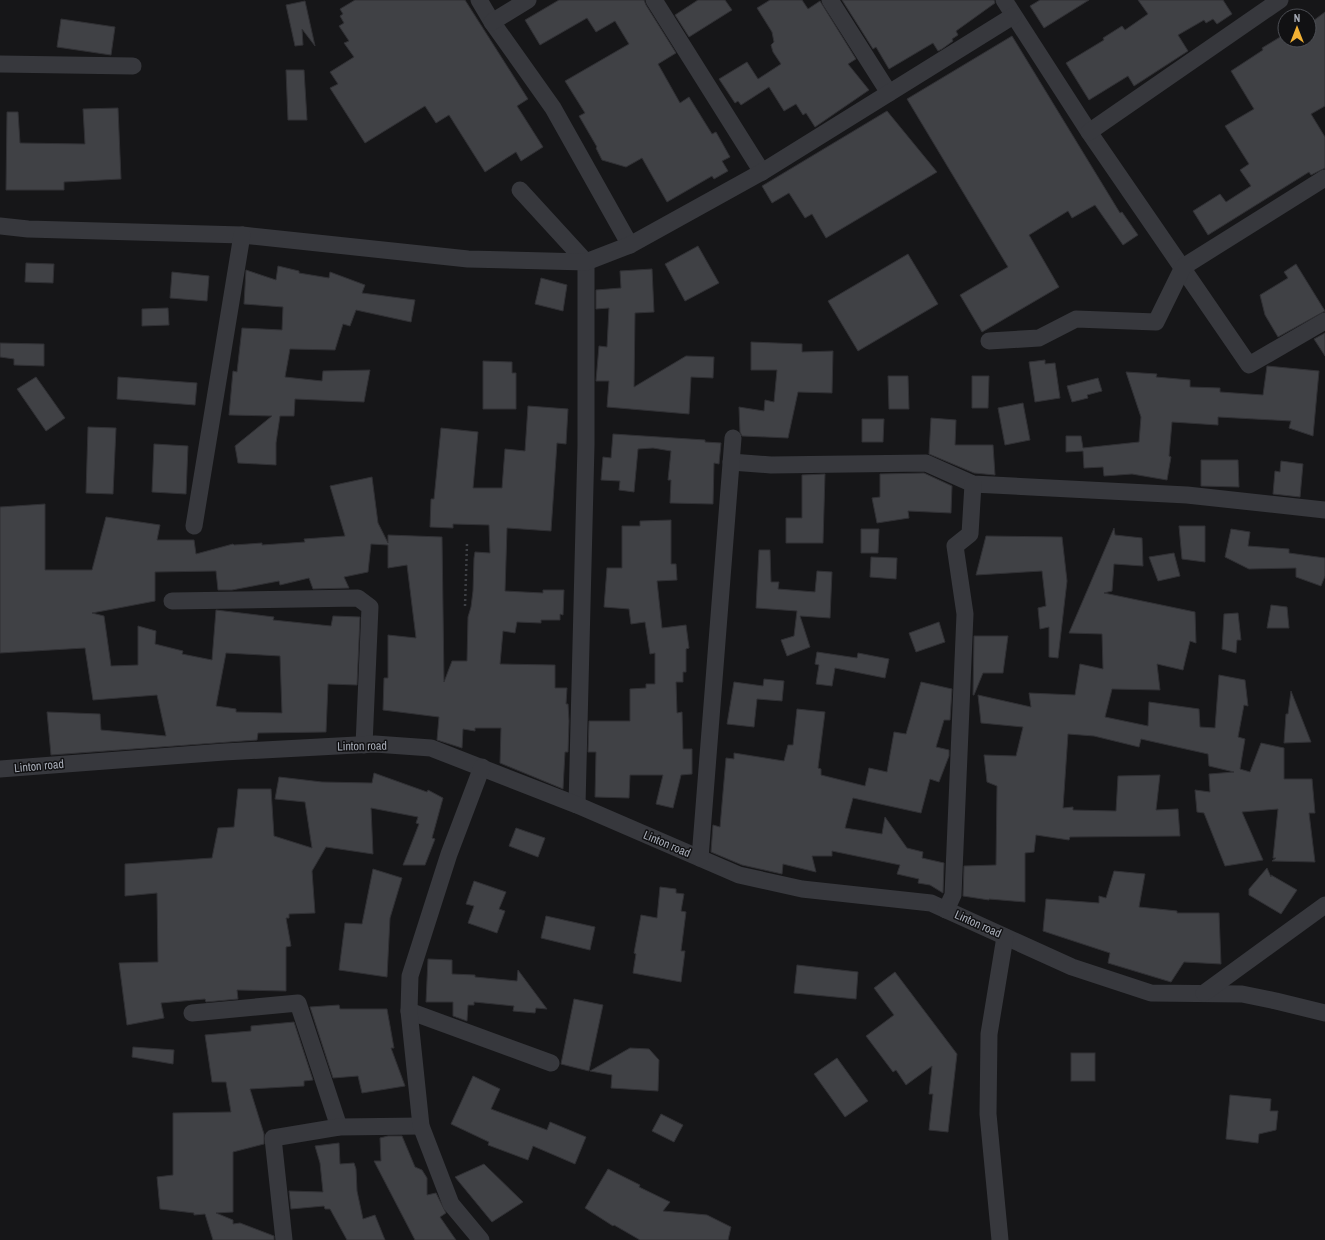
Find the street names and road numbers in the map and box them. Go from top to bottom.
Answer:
street label: Linton road [337,738,387,754]
street label: Linton road [13,756,65,776]
street label: Linton road [641,827,693,861]
street label: Linton road [952,907,1004,941]

